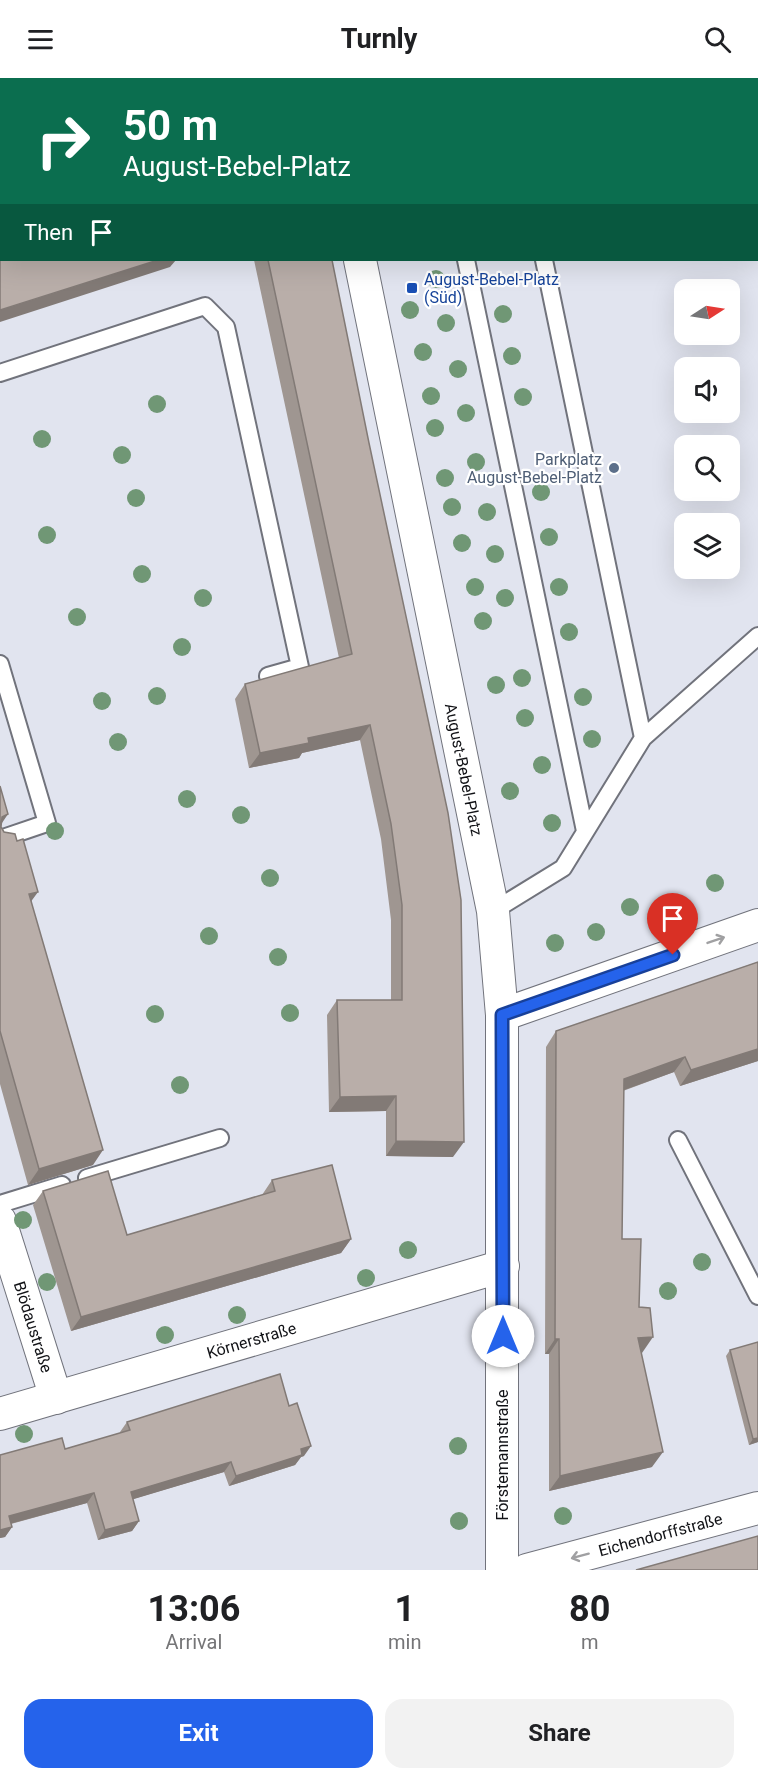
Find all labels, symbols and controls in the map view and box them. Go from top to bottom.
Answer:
icon: menu [24,23,57,56]
text: Turnly [341,23,417,55]
icon: search [701,23,734,56]
text: 50 m [123,101,218,150]
icon: right [24,102,102,180]
text: August-Bebel-Platz [123,151,351,183]
icon: arrive [85,216,118,249]
text: Then [24,220,73,245]
place label: August-Bebel-Platz (Süd) [424,270,559,307]
north arrow [674,279,740,345]
map controls [674,279,740,579]
marker: August-Bebel-Platz (Süd) [405,281,419,295]
button: sound [674,357,740,423]
button: search [674,435,740,501]
place label: Parkplatz August-Bebel-Platz [467,450,602,487]
marker: Parkplatz August-Bebel-Platz [607,461,621,475]
button: layers [674,513,740,579]
street label: August-Bebel-Platz [441,701,487,838]
pin [647,893,698,955]
icon: arrive [656,902,689,935]
one-way arrow [706,933,725,944]
street label: Blödaustraße [10,1279,57,1375]
position arrow [471,1304,535,1368]
street label: Körnerstraße [204,1318,298,1362]
street label: Förstemannstraße [493,1390,512,1520]
street label: Eichendorffstraße [596,1509,724,1560]
one-way arrow [571,1551,590,1562]
text: 13:06 [148,1588,240,1630]
text: 1 [394,1588,415,1630]
text: 80 [569,1588,610,1630]
text: Arrival [166,1630,222,1654]
text: min [388,1630,421,1654]
text: m [581,1630,598,1654]
button: Exit [24,1699,373,1768]
button: Share [385,1699,734,1768]

